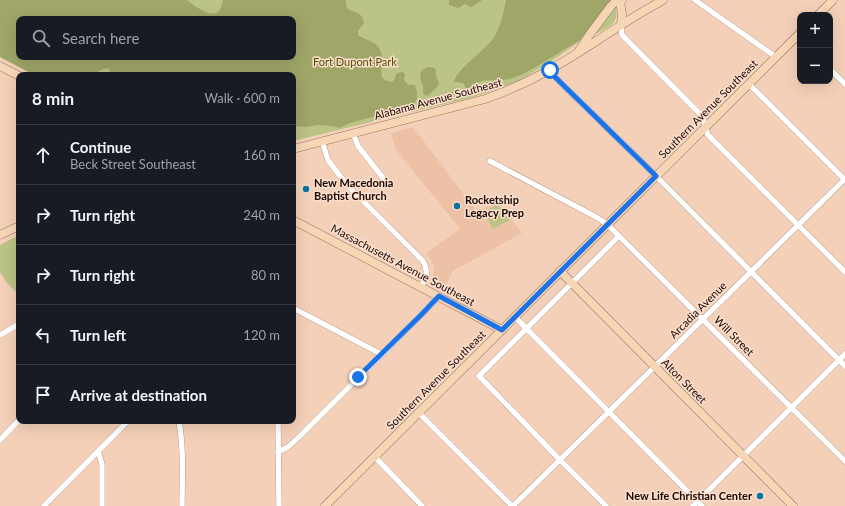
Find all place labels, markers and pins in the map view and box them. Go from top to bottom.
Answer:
place label: New Macedonia Baptist Church [314,176,393,202]
marker: New Macedonia Baptist Church [301,184,311,194]
place label: Rocketship Legacy Prep [465,193,524,219]
marker: Rocketship Legacy Prep [452,201,462,211]
place label: New Life Christian Center [626,489,753,502]
marker: New Life Christian Center [755,491,765,501]

